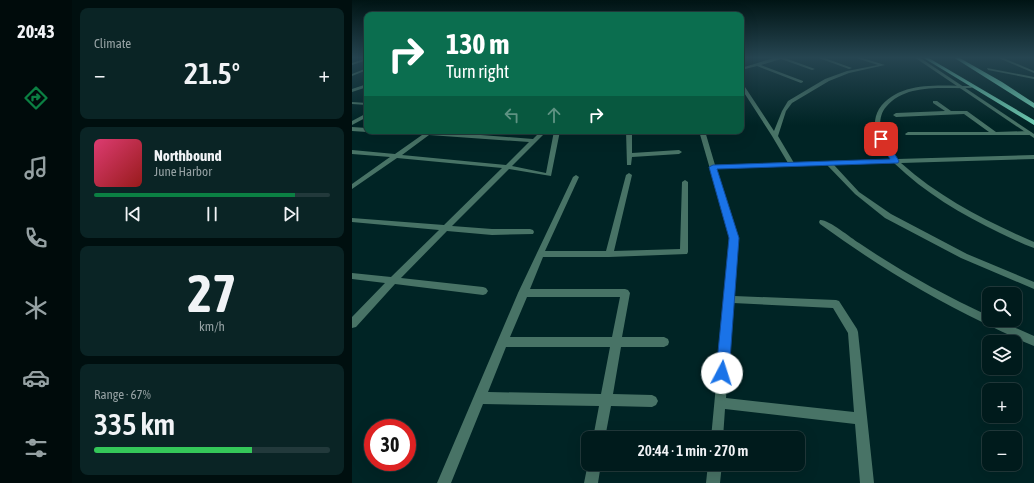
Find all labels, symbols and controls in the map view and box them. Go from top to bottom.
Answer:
text: 20:43 [17,21,55,42]
icon: right [380,28,432,80]
text: 130 m [446,28,509,60]
text: Climate [94,36,131,51]
text: 21.5° [184,56,240,90]
text: − [94,61,105,87]
text: + [319,61,330,87]
text: Turn right [446,61,509,82]
icon: directions [22,84,50,112]
icon: left [501,104,523,126]
icon: ahead [543,104,565,126]
icon: right [585,104,607,126]
pin [864,122,898,156]
icon: arrive [870,128,892,150]
text: Northbound [154,147,222,164]
icon: music [22,154,50,182]
text: June Harbor [154,164,212,179]
icon: previous [122,203,144,225]
icon: pause [201,203,223,225]
icon: next [280,203,302,225]
icon: phone [22,224,50,252]
text: 27 [188,263,236,323]
map controls [982,287,1022,471]
button: search [982,287,1022,327]
icon: climate [22,294,50,322]
text: km/h [199,319,225,334]
button: layers [982,335,1022,375]
position arrow [701,352,743,394]
icon: car [22,364,50,392]
button: + [982,383,1022,423]
text: Range · 67% [94,387,151,402]
text: 335 km [94,407,175,441]
speed limit sign: 30 [364,419,416,471]
button: − [982,431,1022,471]
icon: filters [22,434,50,462]
text: 20:44 · 1 min · 270 m [638,442,748,459]

